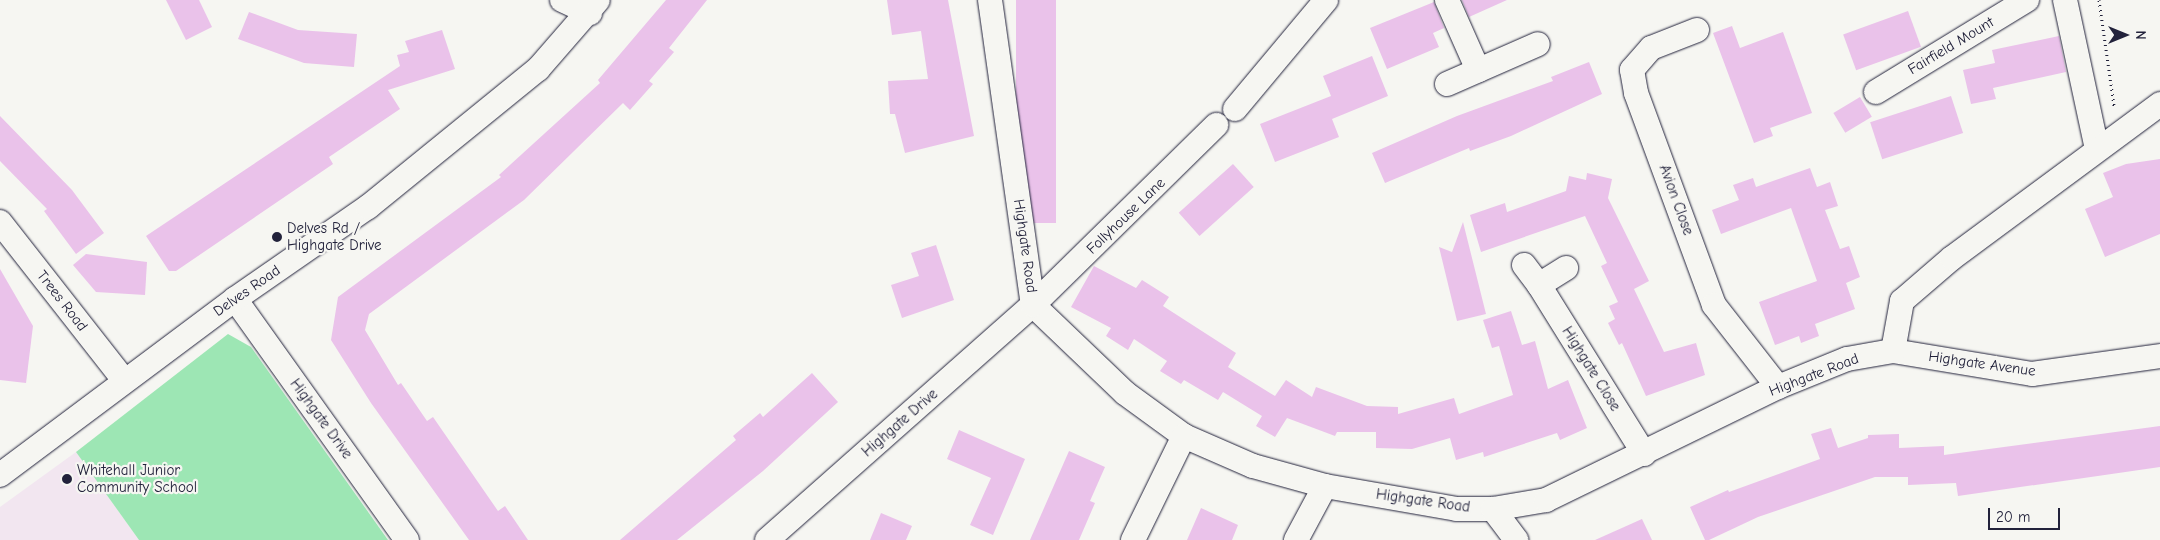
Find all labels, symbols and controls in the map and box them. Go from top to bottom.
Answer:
north arrow [2100,10,2150,60]
street label: Fairfield Mount [1905,13,1997,79]
text: N [2132,30,2149,40]
street label: Avion Close [1655,162,1697,238]
street label: Follyhouse Lane [1083,174,1169,258]
street label: Highgate Road [1009,198,1041,294]
place label: Delves Rd / Highgate Drive [287,219,382,254]
marker: Delves Rd / Highgate Drive [271,231,283,243]
street label: Delves Road [210,261,284,321]
street label: Trees Road [33,267,91,335]
street label: Highgate Close [1558,323,1624,415]
street label: Highgate Avenue [1927,348,2037,380]
street label: Highgate Road [1767,350,1861,400]
street label: Highgate Drive [286,375,356,463]
street label: Highgate Drive [858,385,942,461]
place label: Whitehall Junior Community School [77,461,197,496]
marker: Whitehall Junior Community School [61,473,73,485]
street label: Highgate Road [1375,485,1471,517]
scale bar [1990,498,2062,530]
text: 20 m [1996,508,2030,526]

